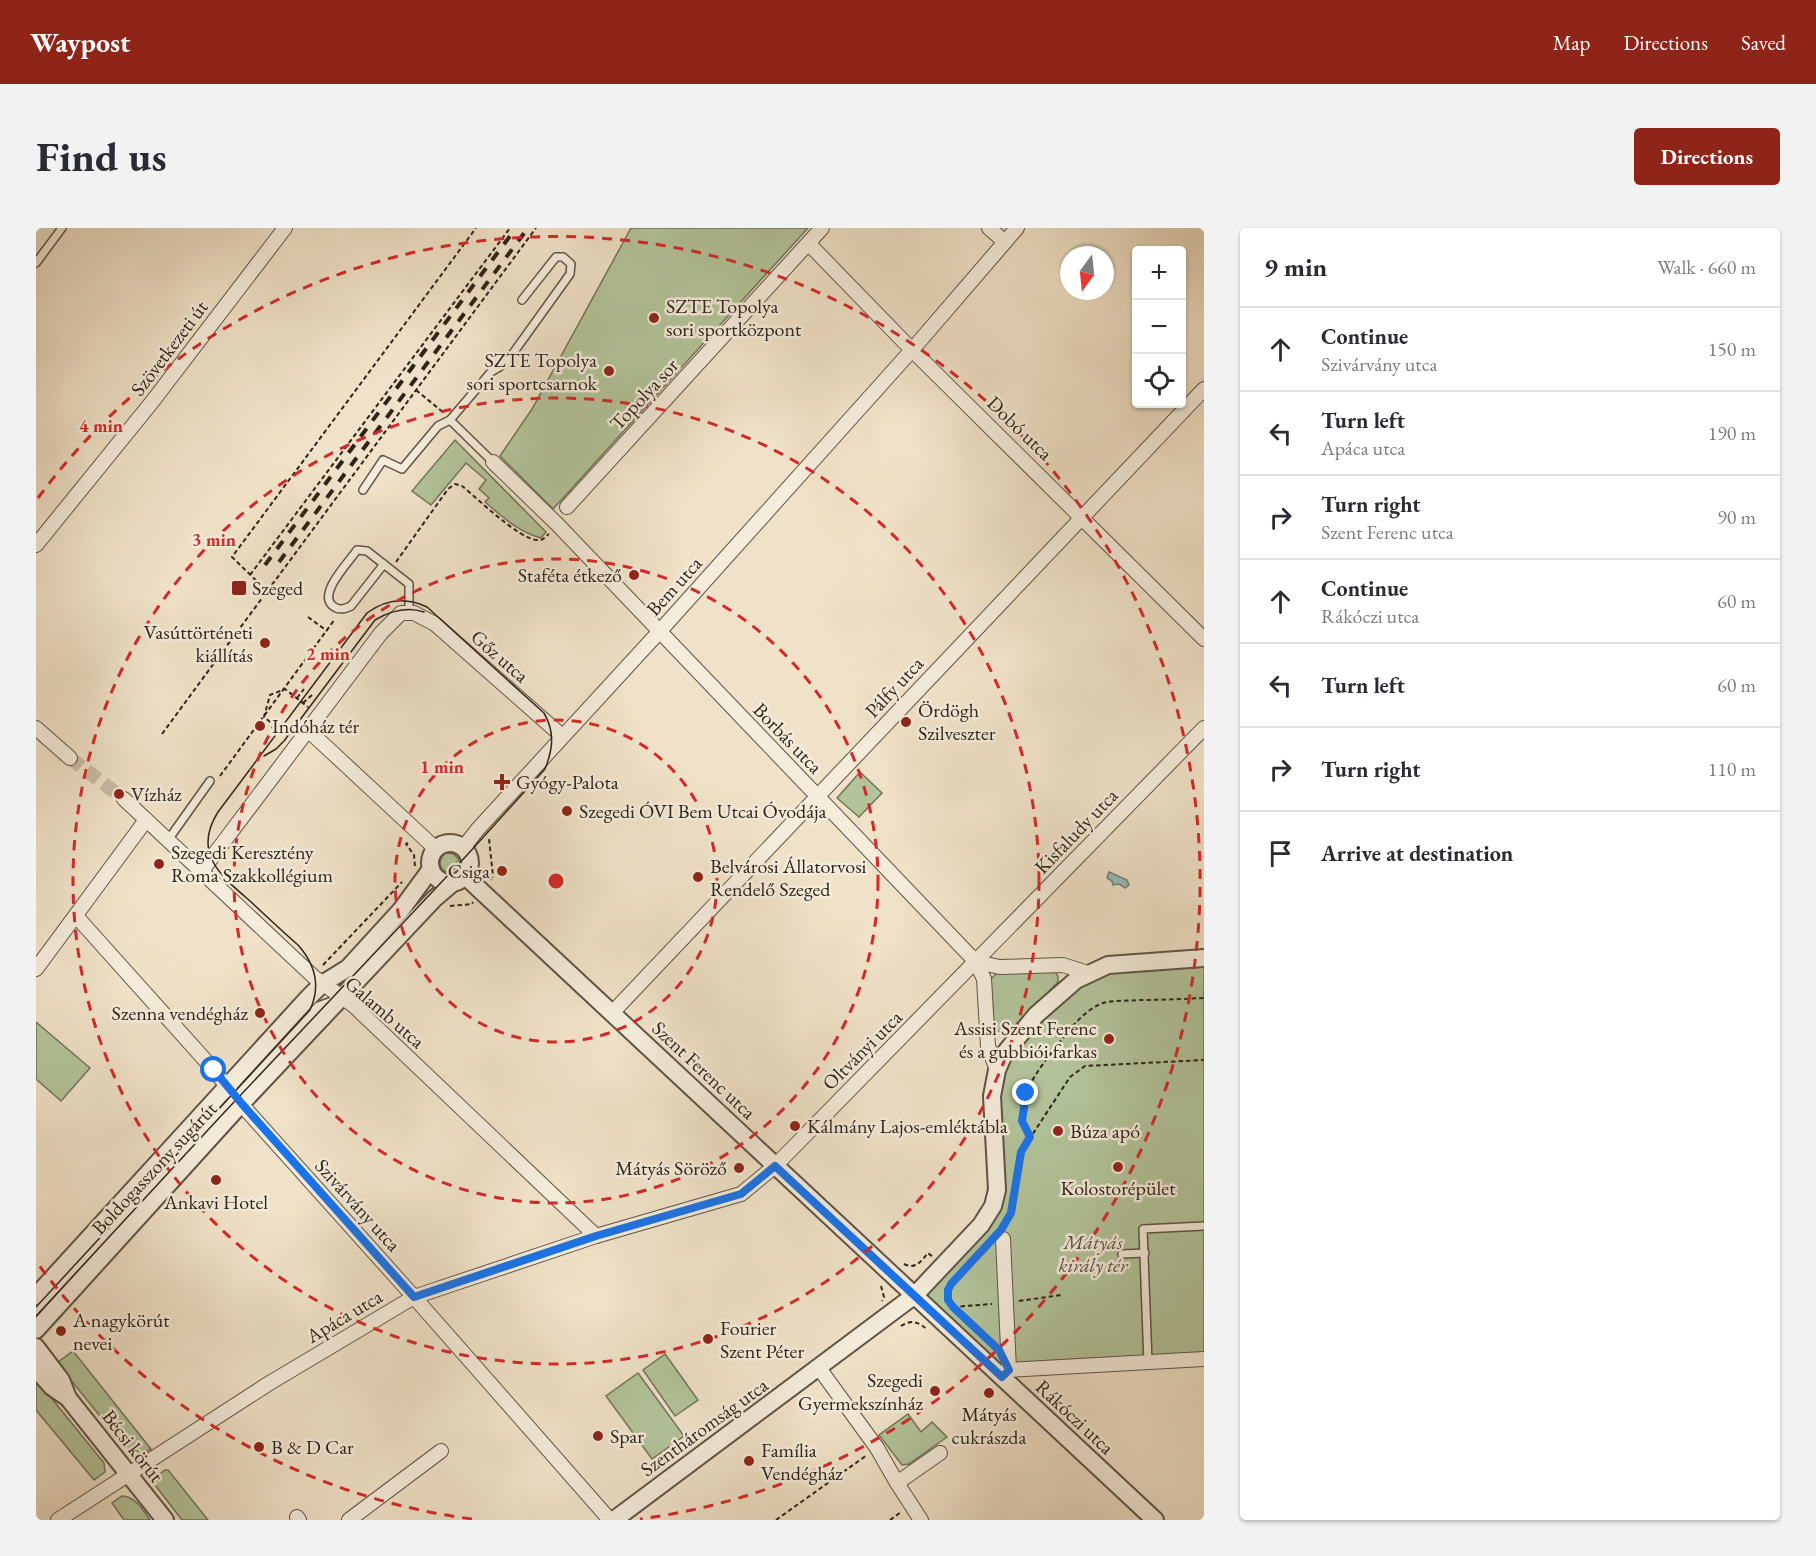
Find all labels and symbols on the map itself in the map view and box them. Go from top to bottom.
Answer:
north arrow [1060,246,1114,300]
place label: SZTE Topolya sori sportközpont [666,293,802,342]
street label: Szövetkezeti út [125,294,214,401]
marker: SZTE Topolya sori sportközpont [647,311,661,325]
place label: SZTE Topolya sori sportcsarnok [467,347,598,396]
street label: Topolya sor [604,352,684,436]
marker: SZTE Topolya sori sportcsarnok [602,364,616,378]
street label: Dobó utca [982,390,1058,466]
text: 4 min [79,414,123,437]
text: 3 min [192,528,236,551]
street label: Bem utca [640,551,708,621]
place label: Staféta étkező [518,562,622,588]
marker: Staféta étkező [627,568,641,582]
place label: Szeged [252,575,304,601]
marker: Szeged [230,579,248,597]
place label: Vasúttörténeti kiállítás [144,619,253,668]
street label: Gőz utca [466,624,534,688]
marker: Vasúttörténeti kiállítás [258,636,272,650]
text: 2 min [306,642,350,665]
street label: Pálfy utca [859,651,929,723]
street label: Borbás utca [748,697,828,779]
place label: Ördögh Szilveszter [918,697,996,746]
place label: Indóház tér [272,713,360,739]
marker: Ördögh Szilveszter [899,715,913,729]
marker: Indóház tér [253,719,267,733]
text: 1 min [420,755,464,778]
place label: Gyógy-Palota [516,769,619,795]
marker: Gyógy-Palota [493,773,511,791]
place label: Vízház [131,781,182,807]
street label: Kisfaludy utca [1029,783,1123,879]
marker: Vízház [112,787,126,801]
place label: Szegedi ÓVI Bem Utcai Óvodája [579,798,826,824]
marker: Szegedi ÓVI Bem Utcai Óvodája [560,804,574,818]
place label: Szegedi Keresztény Roma Szakkollégium [171,839,333,888]
place label: Belvárosi Állatorvosi Rendelő Szeged [710,853,867,902]
marker: Szegedi Keresztény Roma Szakkollégium [152,857,166,871]
place label: Csiga [448,858,490,884]
marker: Csiga [495,864,509,878]
marker: Belvárosi Állatorvosi Rendelő Szeged [691,870,705,884]
centre of rings [546,871,566,891]
street label: Galamb utca [340,970,430,1054]
place label: Szenna vendégház [112,1000,248,1026]
street label: Oltványi utca [816,1004,908,1096]
marker: Szenna vendégház [253,1006,267,1020]
street label: Szent Ferenc utca [647,1015,761,1125]
place label: Assisi Szent Ferenc és a gubbiói farkas [953,1015,1097,1064]
marker: Assisi Szent Ferenc és a gubbiói farkas [1102,1032,1116,1046]
route start [200,1056,226,1082]
route end [1012,1079,1038,1105]
street label: Boldogasszony sugárút [86,1095,223,1240]
place label: Kálmány Lajos-emléktábla [807,1113,1008,1139]
place label: Búza apó [1070,1118,1140,1144]
marker: Kálmány Lajos-emléktábla [788,1119,802,1133]
marker: Búza apó [1051,1124,1065,1138]
street label: Szivárvány utca [309,1153,407,1257]
place label: Mátyás Söröző [615,1155,727,1181]
marker: Kolostorépület [1111,1160,1125,1174]
marker: Mátyás Söröző [732,1161,746,1175]
marker: Ankavi Hotel [209,1173,223,1187]
place label: Kolostorépület [1061,1175,1176,1201]
place label: Ankavi Hotel [163,1189,268,1215]
park label: Mátyás király tér [1059,1229,1129,1278]
street label: Apáca utca [300,1283,387,1349]
place label: A nagykörút nevei [72,1307,170,1356]
place label: Fourier Szent Péter [720,1315,804,1364]
marker: A nagykörút nevei [54,1324,68,1338]
marker: Fourier Szent Péter [701,1332,715,1346]
place label: Szegedi Gyermekszínház [798,1367,923,1416]
street label: Szentháromság utca [635,1372,773,1482]
street label: Rákóczi utca [1030,1374,1120,1460]
marker: Szegedi Gyermekszínház [928,1384,942,1398]
marker: Mátyás cukrászda [982,1386,996,1400]
place label: Mátyás cukrászda [952,1401,1026,1450]
street label: Bécsi körút [96,1404,170,1488]
place label: Spar [610,1423,644,1449]
marker: Spar [591,1429,605,1443]
place label: B & D Car [271,1434,354,1460]
place label: Família Vendégház [761,1437,843,1486]
marker: B & D Car [252,1440,266,1454]
marker: Família Vendégház [742,1454,756,1468]

